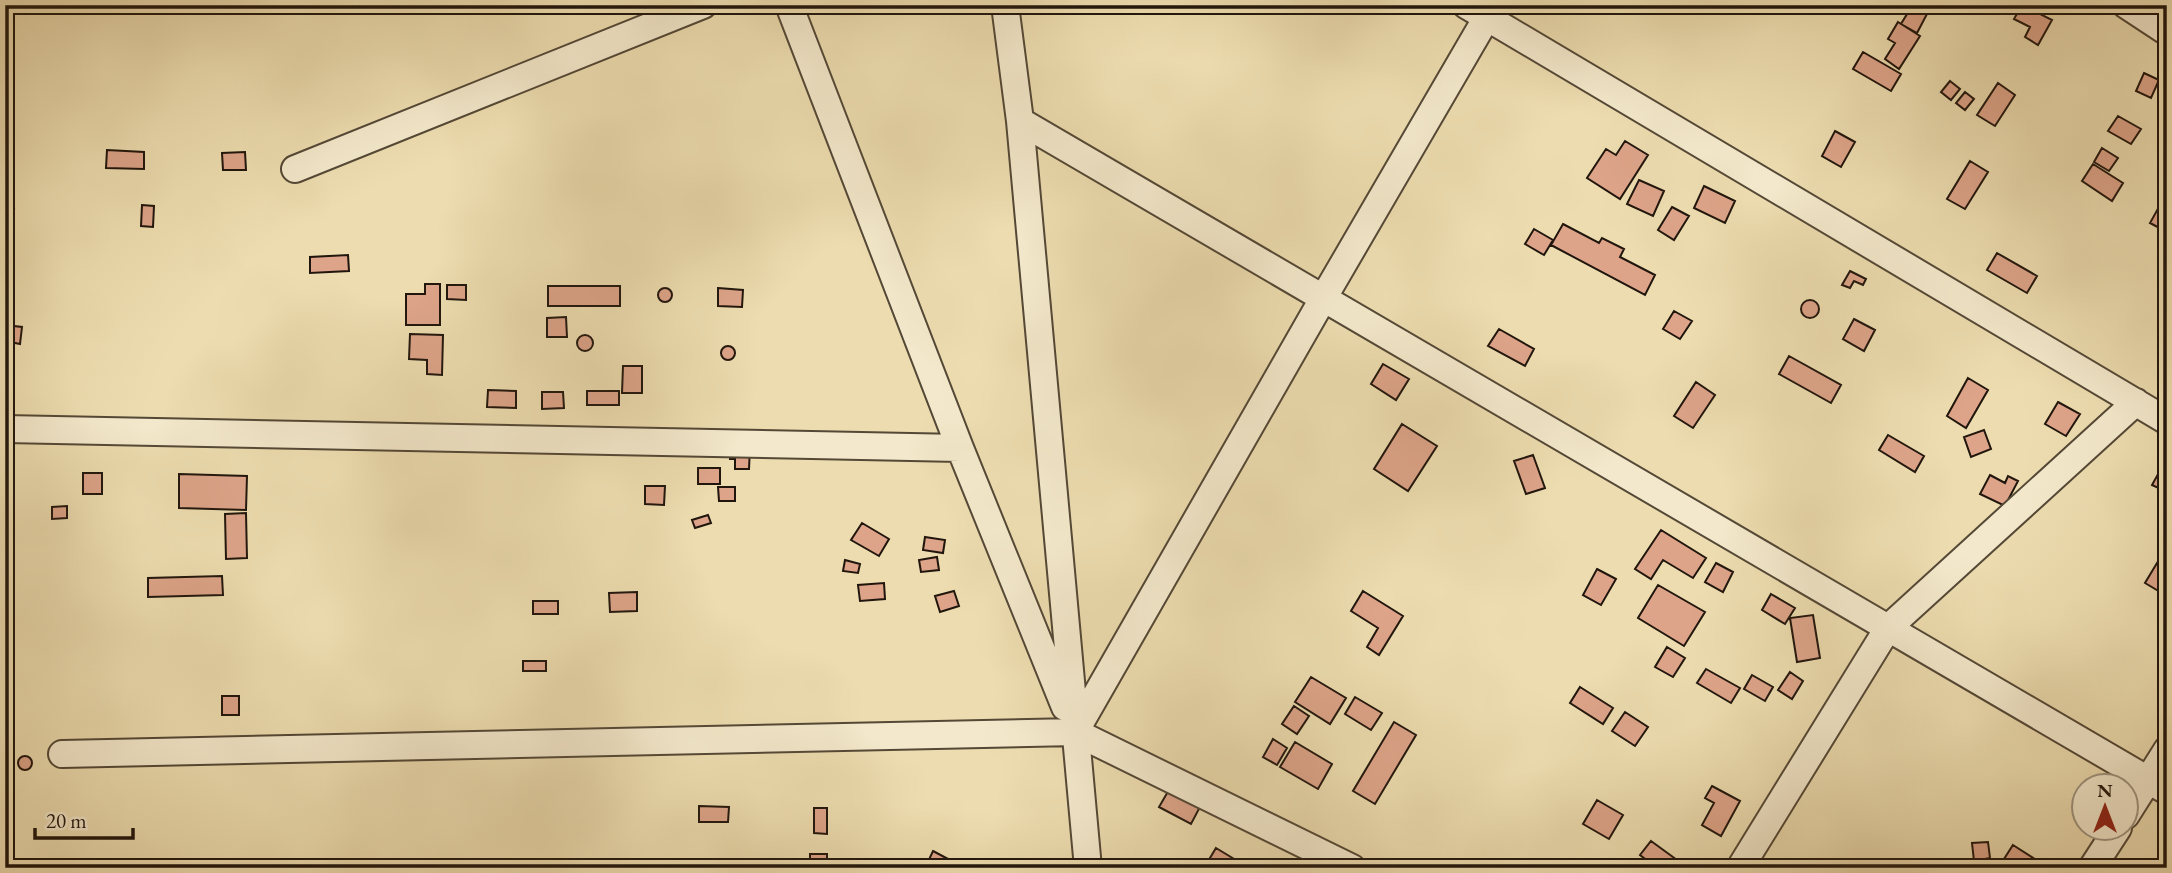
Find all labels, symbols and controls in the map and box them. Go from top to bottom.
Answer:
north arrow [2070,772,2140,842]
text: N [2097,778,2113,803]
scale bar [35,796,133,840]
text: 20 m [46,807,87,834]

